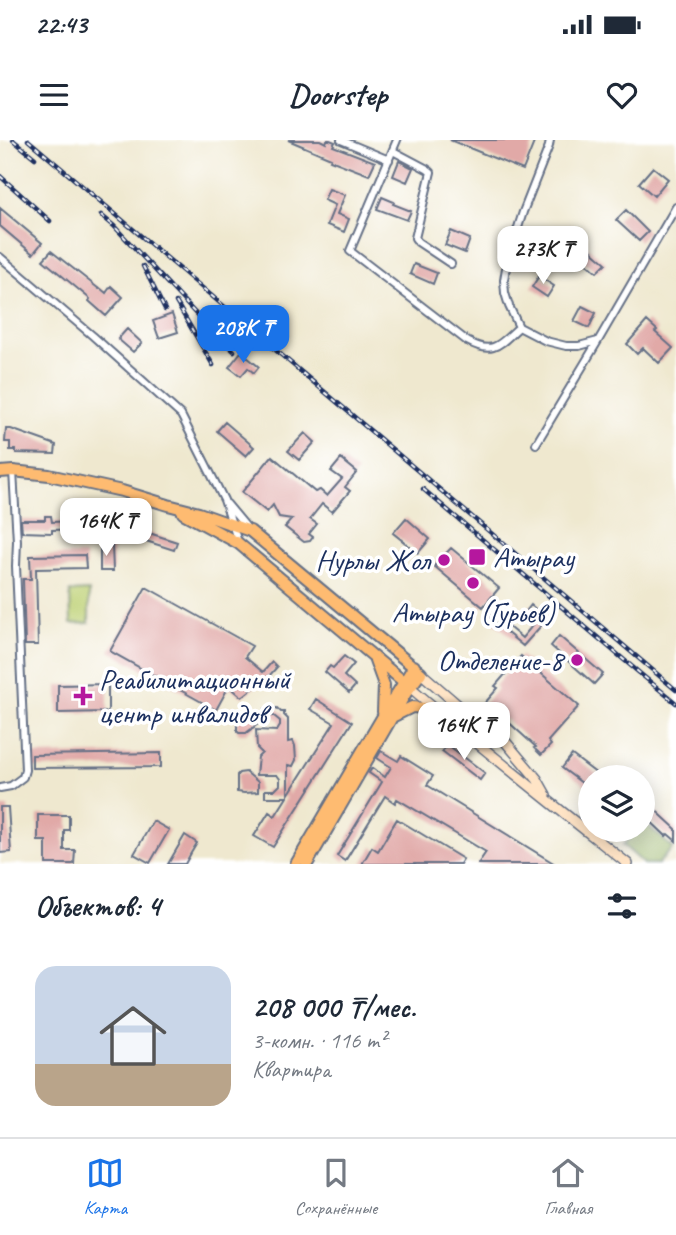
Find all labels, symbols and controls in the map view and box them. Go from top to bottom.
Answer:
text: 22:43 [35,8,87,41]
text: Doorstep [289,74,387,115]
icon: menu [35,76,73,114]
icon: heart [603,76,641,114]
pin: 273K ₸ [486,226,600,286]
text: 273K ₸ [513,234,573,263]
pin: 208K ₸ [186,306,300,365]
text: 208K ₸ [213,313,273,342]
pin: 164K ₸ [49,498,163,558]
text: 164K ₸ [76,506,136,535]
place label: Атырау [493,538,576,576]
place label: Нурлы Жол [315,541,432,579]
marker: Атырау [467,547,487,567]
marker: Нурлы Жол [436,552,452,568]
marker: Атырау (Гурьев) [465,575,481,591]
place label: Атырау (Гурьев) [392,593,556,631]
place label: Отделение-8 [438,641,565,679]
marker: Отделение-8 [569,652,585,668]
place label: Реабилитационный центр инвалидов [99,660,292,732]
marker: Реабилитационный центр инвалидов [73,686,93,706]
pin: 164K ₸ [407,702,521,762]
text: 164K ₸ [434,710,494,739]
map controls [578,765,655,842]
button: layers [578,765,655,842]
text: Объектов: 4 [35,887,160,925]
icon: filters [603,887,641,925]
text: 208 000 ₸/мес. [252,988,416,1026]
icon: home [91,994,175,1078]
text: 3-комн. · 116 m² [252,1026,386,1055]
text: Квартира [252,1055,330,1084]
tab: Карта [84,1154,127,1220]
tab: Сохранённые [295,1154,377,1220]
tab: Главная [545,1154,592,1220]

